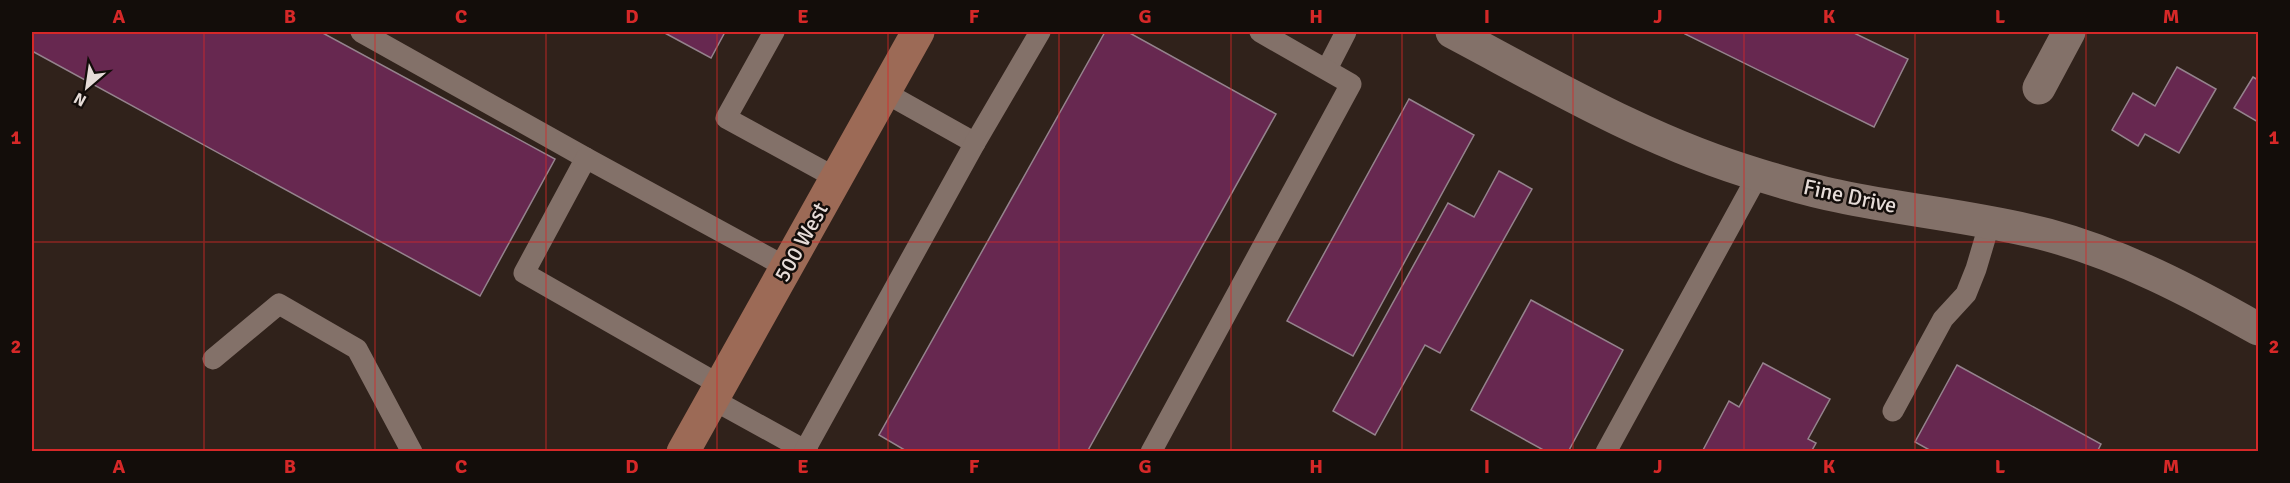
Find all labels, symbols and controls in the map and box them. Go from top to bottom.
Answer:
text: A [113,4,126,29]
text: B [284,4,296,29]
text: C [455,4,467,29]
text: D [625,4,639,29]
text: E [797,4,809,29]
text: F [969,4,980,29]
text: G [1138,4,1152,29]
text: H [1309,4,1323,29]
text: I [1484,4,1490,29]
text: J [1653,4,1663,29]
text: K [1823,4,1836,29]
text: L [1995,4,2006,29]
text: M [2163,4,2179,29]
north arrow [57,57,117,117]
text: N [70,88,90,111]
text: 1 [11,125,22,150]
text: 1 [2269,125,2280,150]
street label: Fine Drive [1801,173,1899,219]
street label: 500 West [768,197,834,286]
text: 2 [11,334,21,359]
text: 2 [2269,334,2279,359]
text: A [113,454,126,479]
text: B [284,454,296,479]
text: C [455,454,467,479]
text: D [625,454,639,479]
text: E [797,454,809,479]
text: F [969,454,980,479]
text: G [1138,454,1152,479]
text: H [1309,454,1323,479]
text: I [1484,454,1490,479]
text: J [1653,454,1663,479]
text: K [1823,454,1836,479]
text: L [1995,454,2006,479]
text: M [2163,454,2179,479]

